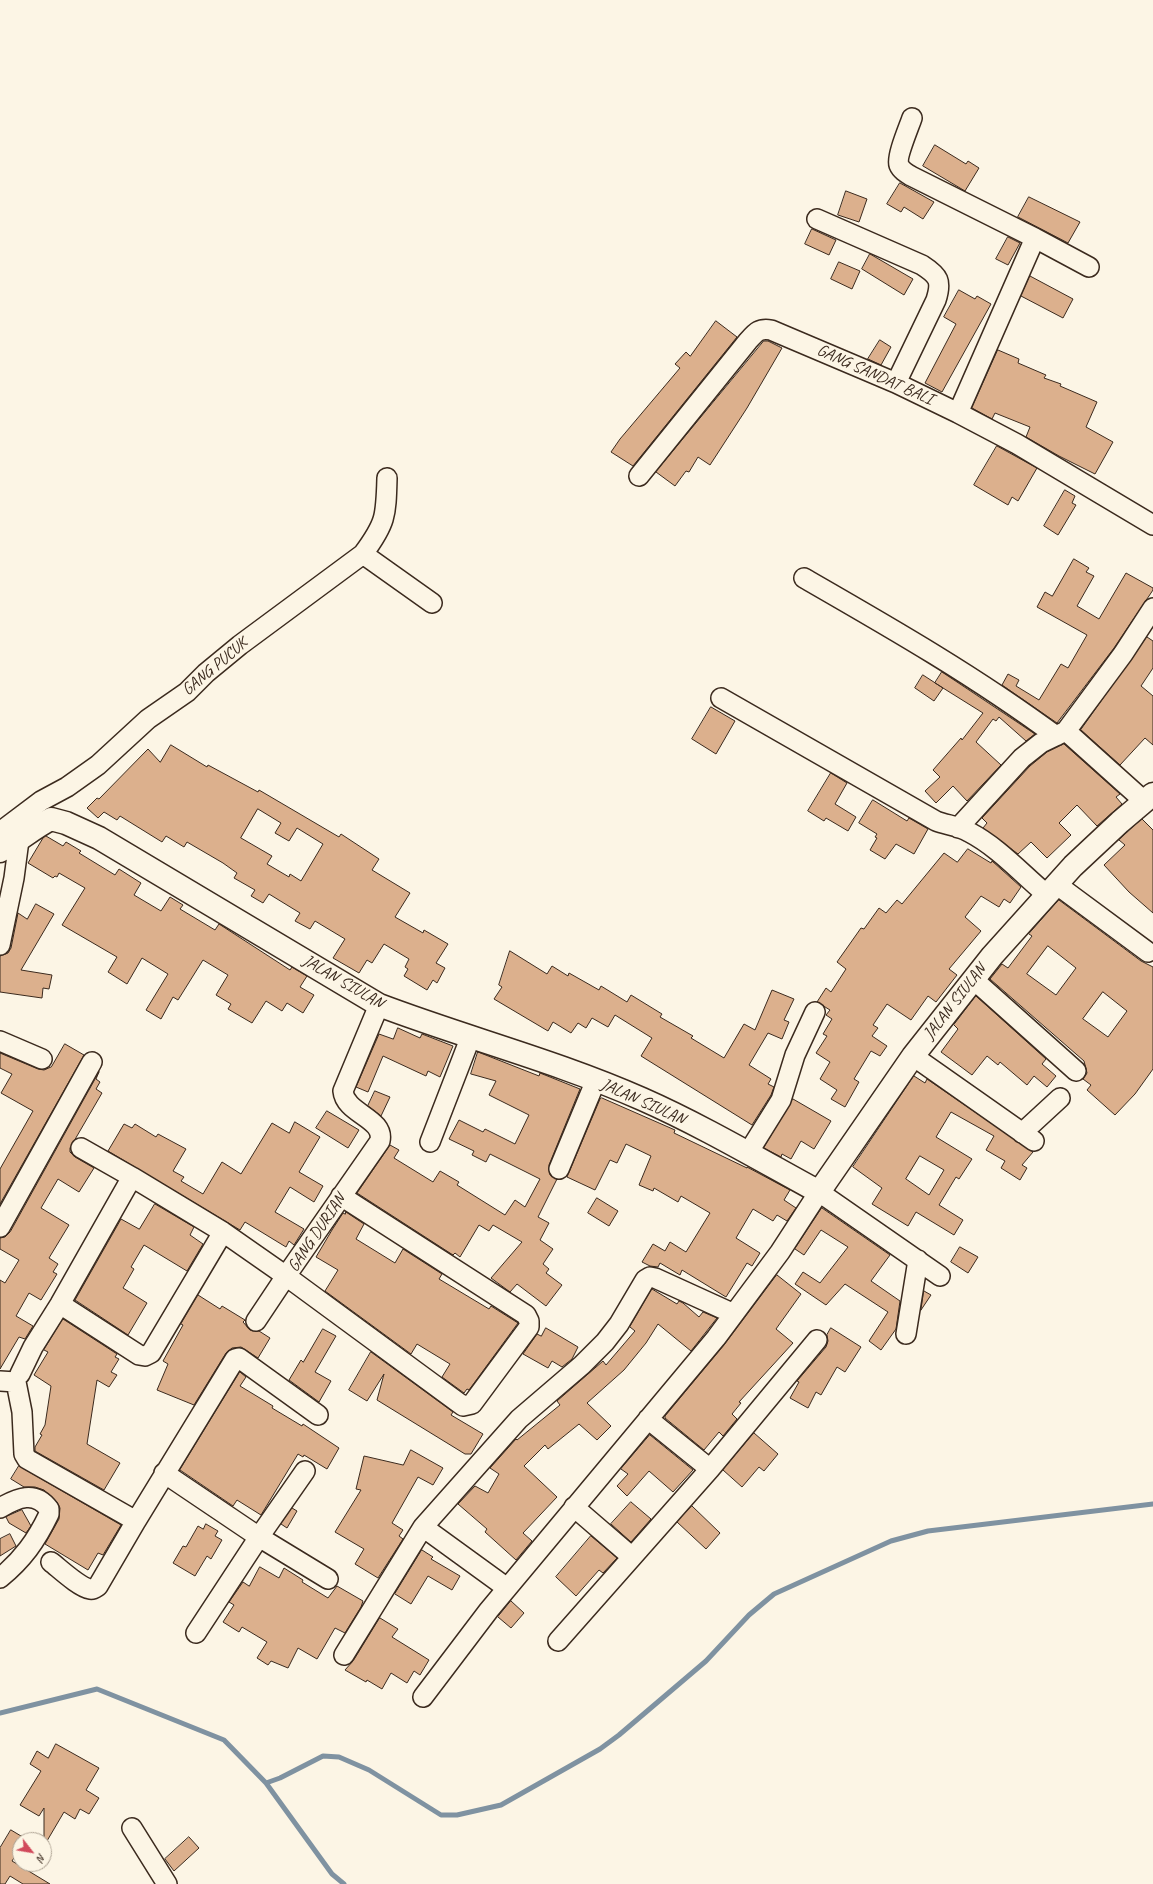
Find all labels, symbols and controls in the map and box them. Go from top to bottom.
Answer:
street label: GANG SANDAT BALI [814,340,936,410]
street label: GANG PUCUK [178,634,252,700]
street label: JALAN SIULAN [299,951,387,1013]
street label: JALAN SIULAN [919,960,991,1044]
street label: JALAN SIULAN [598,1074,688,1130]
street label: GANG DURIAN [283,1190,351,1276]
north arrow [12,1832,52,1872]
text: N [34,1851,49,1864]

